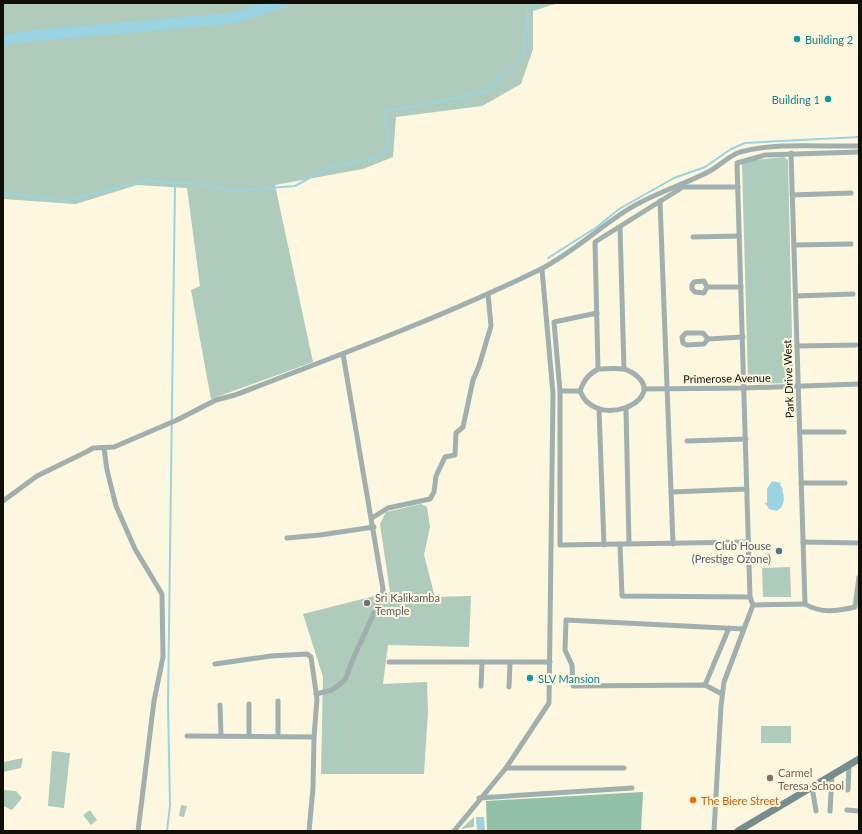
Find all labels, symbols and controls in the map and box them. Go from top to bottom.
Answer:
place label: Building 2 [805,33,853,46]
marker: Building 2 [792,34,802,44]
place label: Building 1 [772,93,820,106]
marker: Building 1 [823,94,833,104]
street label: Park Drive West [780,340,796,418]
street label: Primerose Avenue [683,371,771,385]
place label: Club House (Prestige Ozone) [692,539,771,565]
marker: Club House (Prestige Ozone) [774,546,784,556]
place label: Sri Kalikamba Temple [375,591,440,617]
marker: Sri Kalikamba Temple [362,598,372,608]
place label: SLV Mansion [538,672,600,685]
marker: SLV Mansion [525,673,535,683]
place label: Carmel Teresa School [778,766,844,792]
marker: Carmel Teresa School [765,773,775,783]
place label: The Biere Street [701,794,779,807]
marker: The Biere Street [688,795,698,805]

